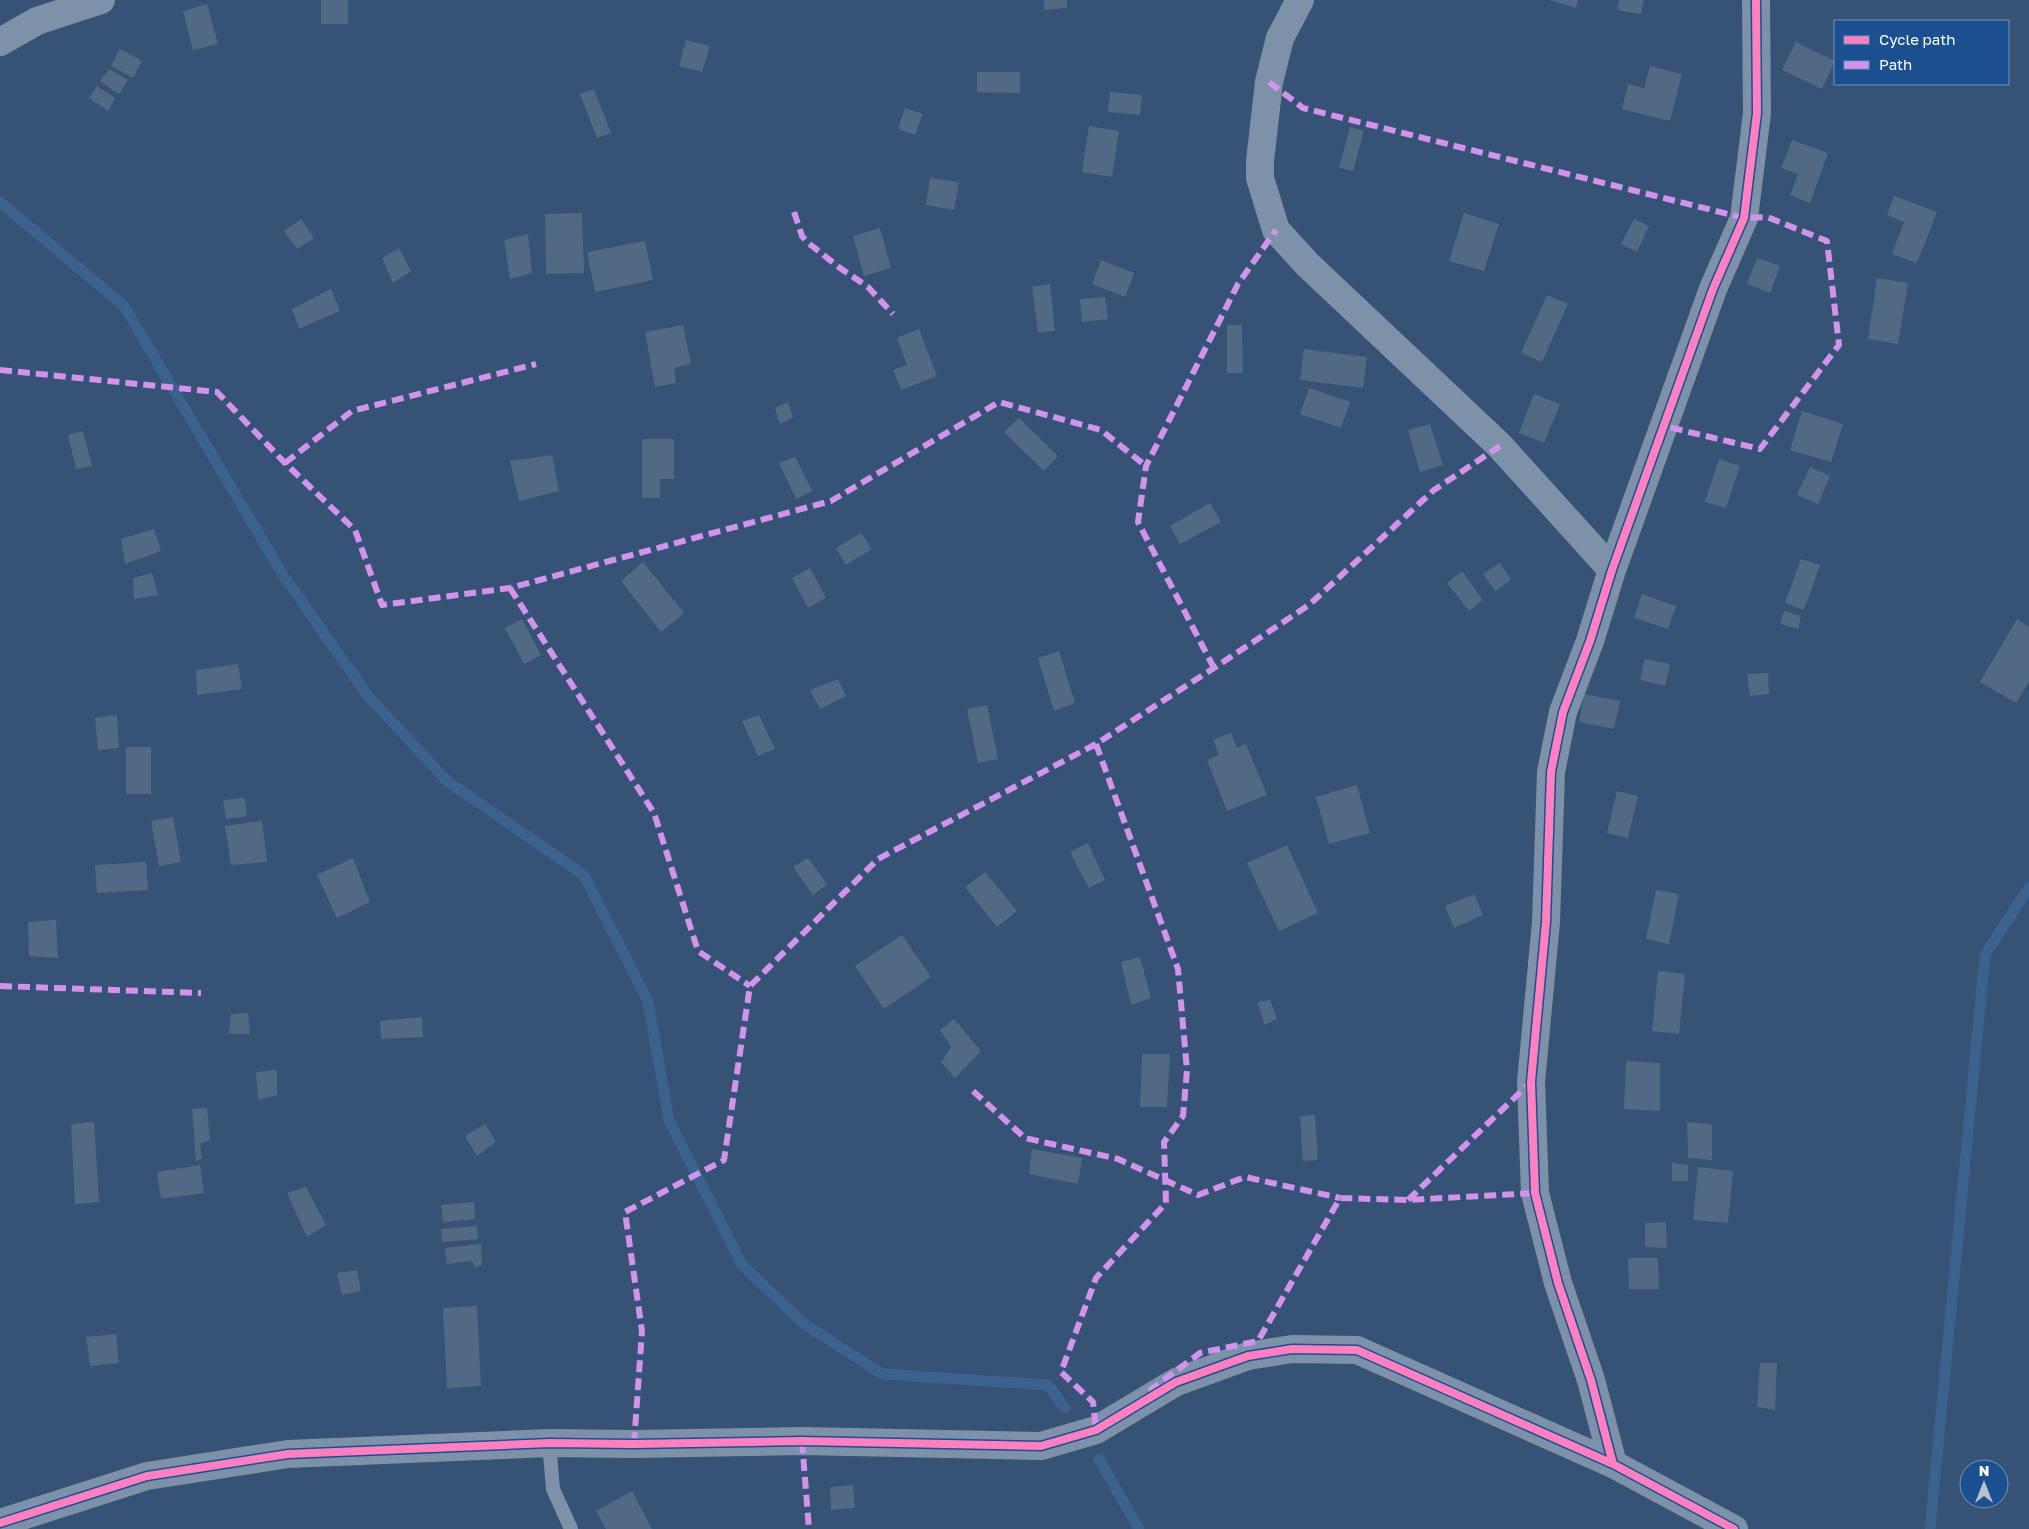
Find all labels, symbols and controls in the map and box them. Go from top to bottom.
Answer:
legend [1834,20,2009,85]
text: Cycle path [1879,30,1955,48]
text: Path [1879,55,1912,73]
north arrow [1959,1459,2009,1509]
text: N [1979,1462,1989,1479]

